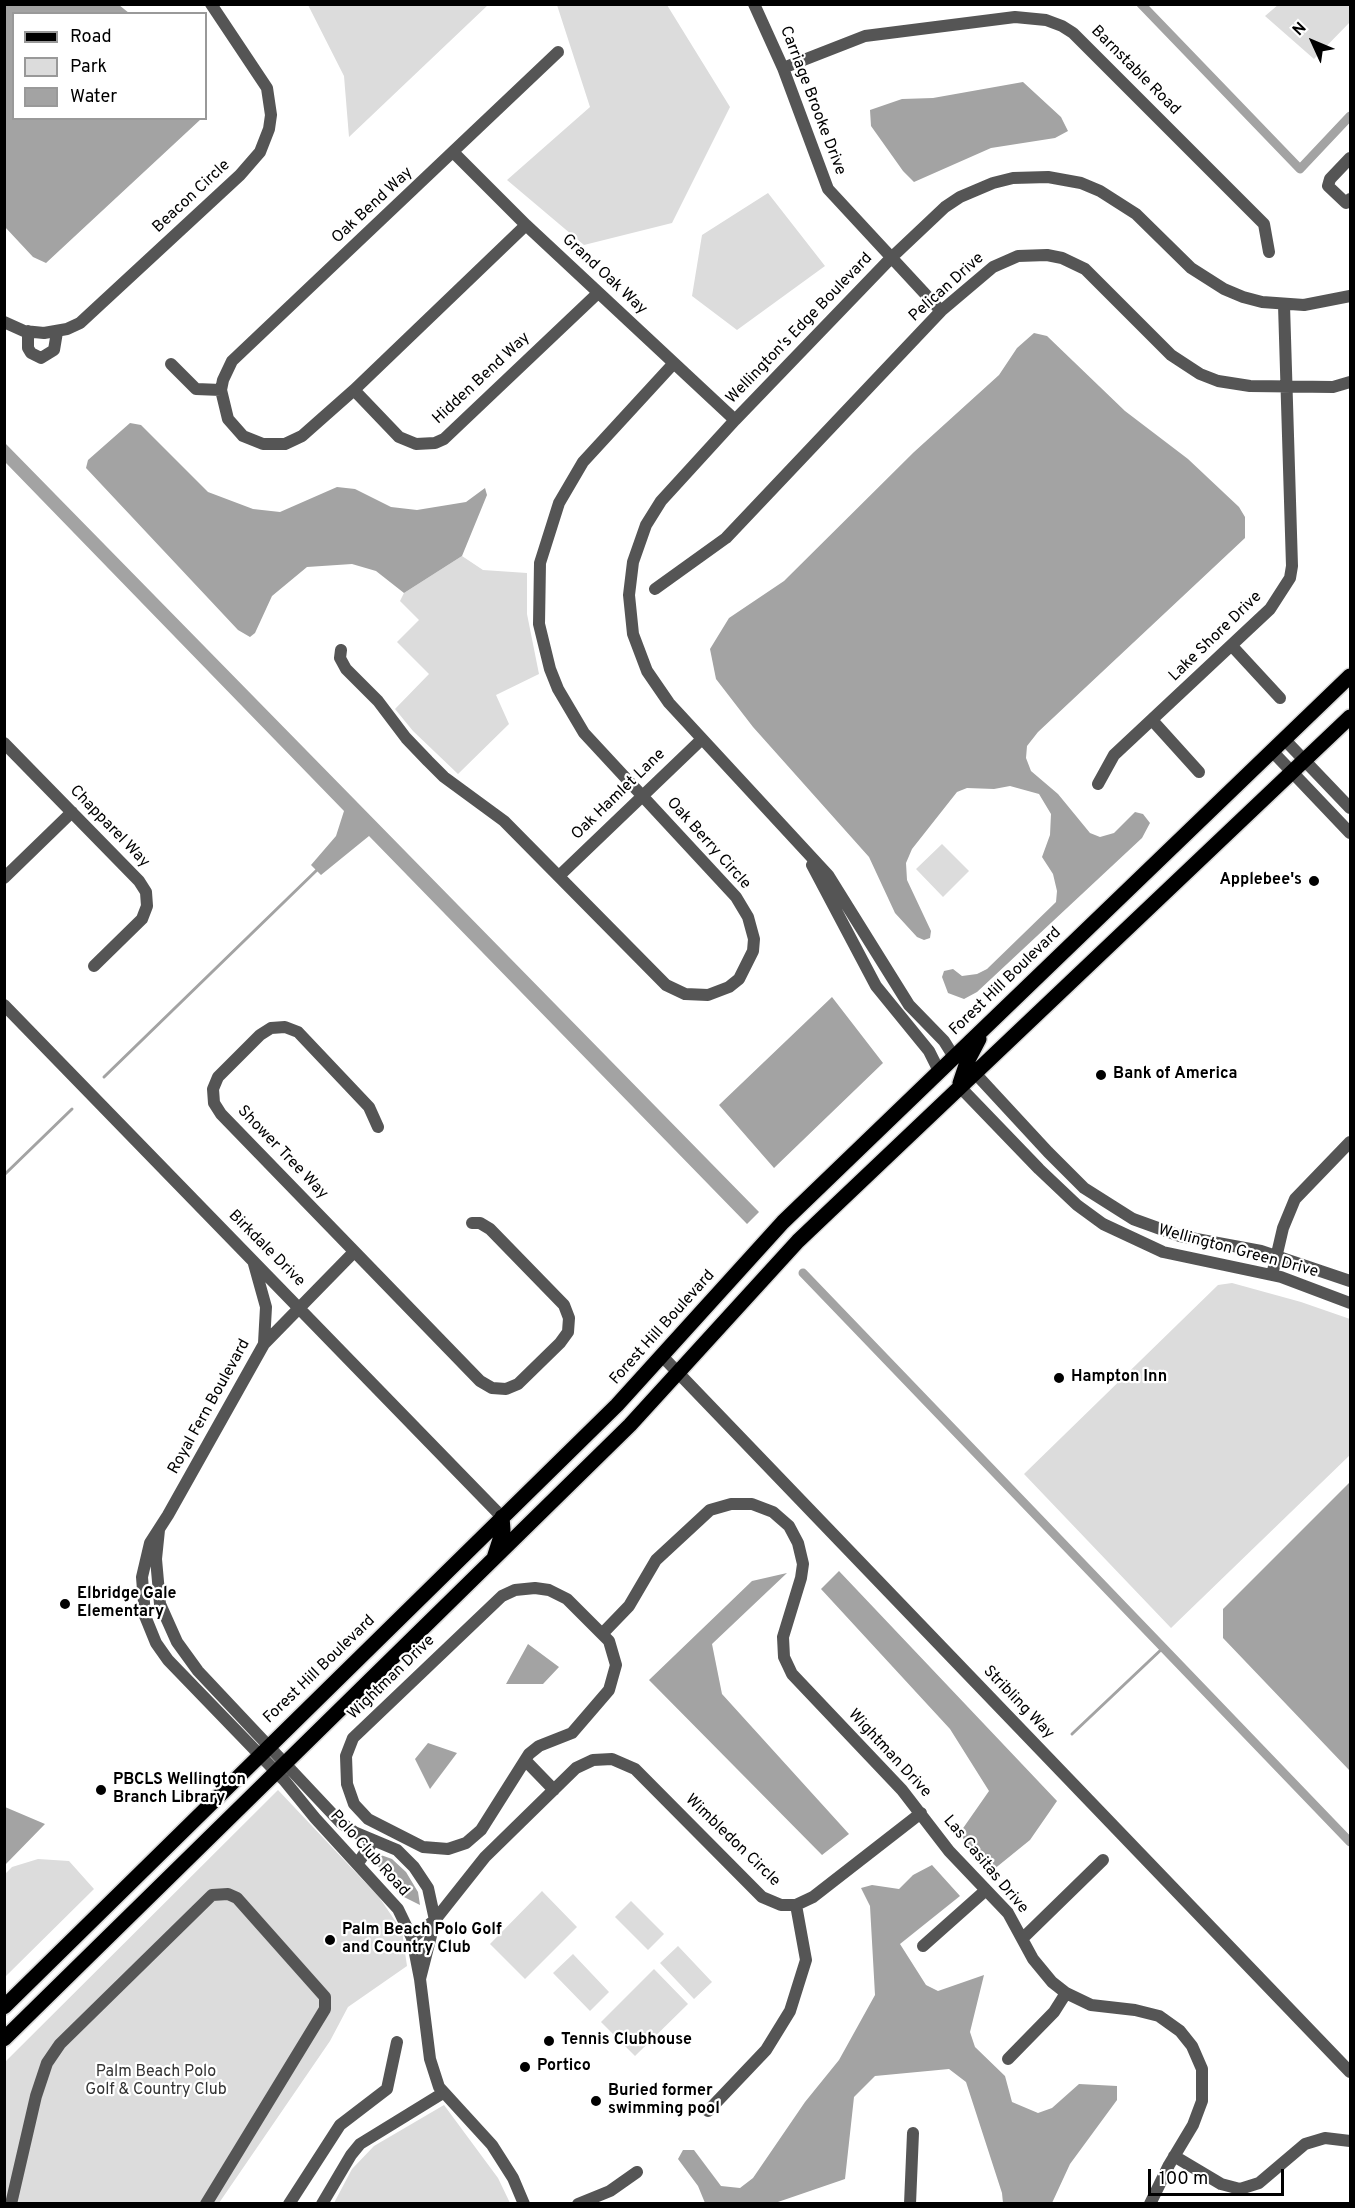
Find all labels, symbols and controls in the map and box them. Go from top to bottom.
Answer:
legend [12,12,207,120]
north arrow [1283,12,1343,72]
text: N [1289,18,1311,41]
street label: Barnstable Road [1086,22,1184,120]
street label: Carriage Brooke Drive [775,24,849,178]
text: Road [70,26,112,49]
text: Park [70,56,107,79]
text: Water [70,86,117,109]
street label: Beacon Circle [149,156,235,238]
street label: Oak Bend Way [329,164,417,248]
street label: Grand Oak Way [557,231,651,319]
street label: Wellington's Edge Boulevard [723,249,877,409]
street label: Pelican Drive [906,249,988,327]
street label: Hidden Bend Way [429,329,535,429]
street label: Lake Shore Drive [1166,588,1266,686]
street label: Oak Hamlet Lane [568,745,670,845]
street label: Chapparel Way [65,782,153,872]
street label: Oak Berry Circle [662,794,754,894]
place label: Applebee's [1219,871,1302,891]
marker: Applebee's [1307,874,1321,888]
street label: Forest Hill Boulevard [946,924,1066,1040]
place label: Bank of America [1113,1065,1237,1085]
marker: Bank of America [1094,1068,1108,1082]
street label: Shower Tree Way [233,1102,331,1204]
street label: Birkdale Drive [224,1207,308,1291]
street label: Wellington Green Drive [1156,1221,1320,1283]
street label: Forest Hill Boulevard [606,1267,720,1389]
street label: Royal Fern Boulevard [165,1336,255,1478]
place label: Hampton Inn [1071,1368,1167,1388]
marker: Hampton Inn [1052,1371,1066,1385]
place label: Elbridge Gale Elementary [77,1585,176,1623]
marker: Elbridge Gale Elementary [58,1597,72,1611]
street label: Forest Hill Boulevard [260,1612,380,1728]
street label: Wightman Drive [344,1632,440,1724]
street label: Stribling Way [978,1662,1058,1744]
street label: Wightman Drive [843,1706,935,1802]
place label: PBCLS Wellington Branch Library [113,1771,246,1809]
marker: PBCLS Wellington Branch Library [94,1783,108,1797]
street label: Wimbledon Circle [680,1791,784,1891]
street label: Polo Club Road [325,1807,413,1901]
street label: Las Casitas Drive [938,1812,1032,1918]
place label: Palm Beach Polo Golf and Country Club [342,1921,502,1959]
marker: Palm Beach Polo Golf and Country Club [323,1933,337,1947]
place label: Tennis Clubhouse [561,2031,692,2051]
marker: Tennis Clubhouse [542,2034,556,2048]
place label: Portico [537,2057,591,2077]
marker: Portico [518,2060,532,2074]
park label: Palm Beach Polo Golf & Country Club [85,2063,227,2101]
place label: Buried former swimming pool [608,2082,720,2120]
marker: Buried former swimming pool [589,2094,603,2108]
scale bar [1151,2157,1288,2195]
text: 100 m [1159,2168,1208,2191]

